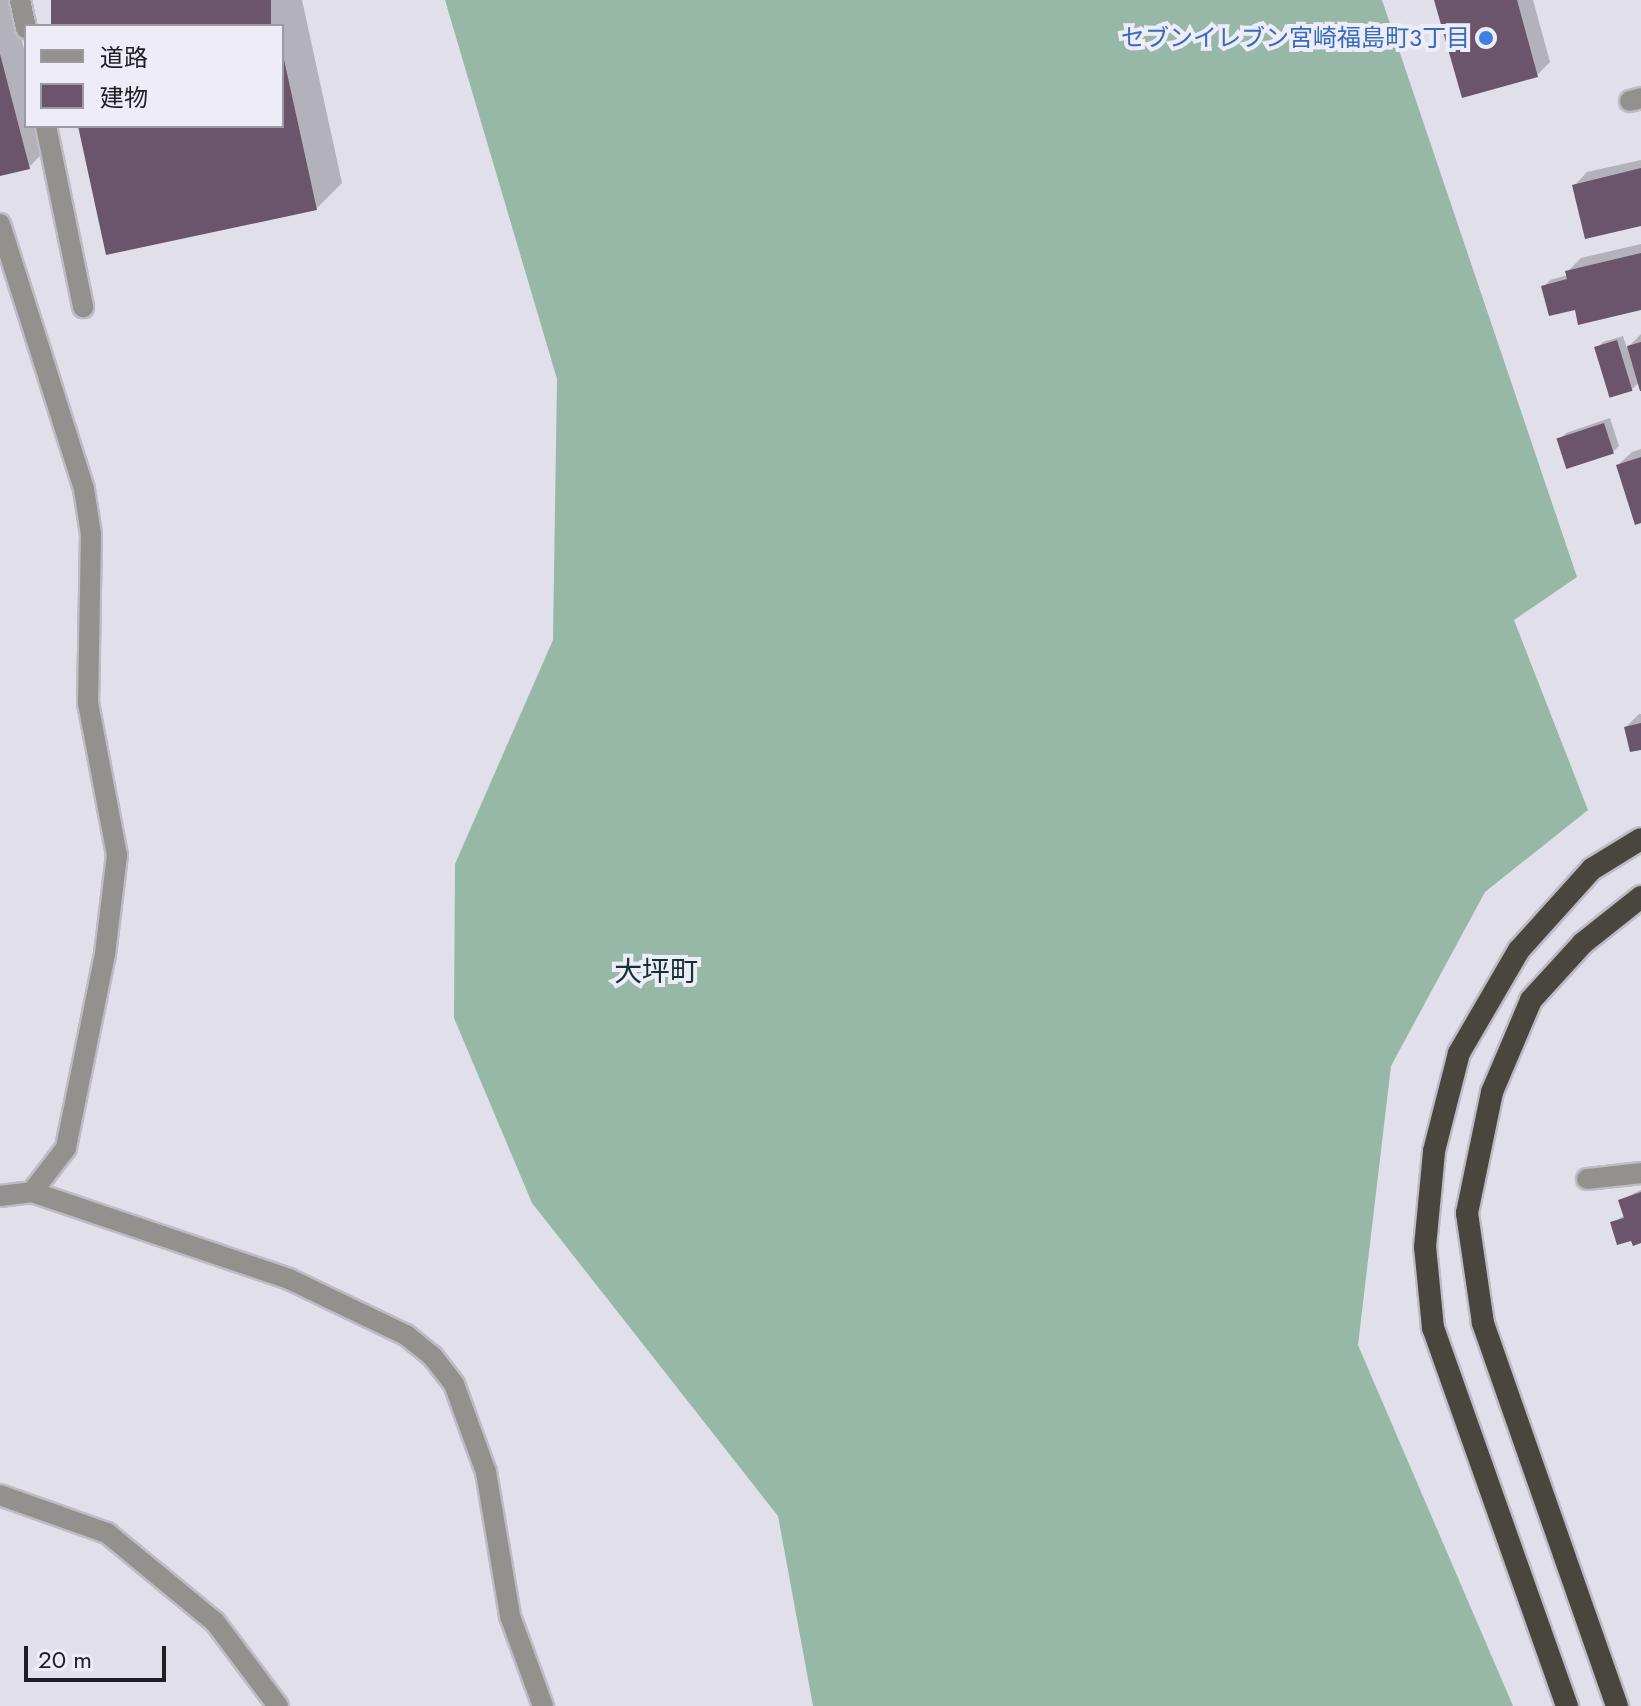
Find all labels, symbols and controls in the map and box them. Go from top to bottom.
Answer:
legend [24,24,284,128]
place label: セブンイレブン宮崎福島町3丁目 [1121,24,1470,52]
marker: セブンイレブン宮崎福島町3丁目 [1477,29,1495,47]
text: 道路 [100,40,148,75]
text: 建物 [100,80,148,115]
district label: 大坪町 [614,955,698,989]
scale bar [28,1630,170,1680]
text: 20 m [38,1642,92,1677]

